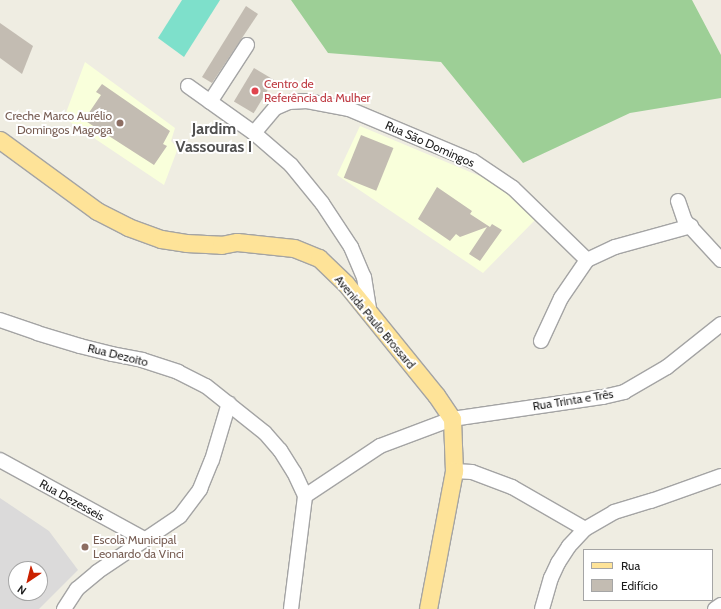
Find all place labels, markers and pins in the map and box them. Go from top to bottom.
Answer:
place label: Centro de Referência da Mulher [264,77,370,105]
marker: Centro de Referência da Mulher [249,85,261,97]
place label: Creche Marco Aurélio Domingos Magoga [5,109,112,137]
marker: Creche Marco Aurélio Domingos Magoga [115,118,125,128]
place label: Escola Municipal Leonardo da Vinci [93,533,184,561]
marker: Escola Municipal Leonardo da Vinci [80,542,90,552]

